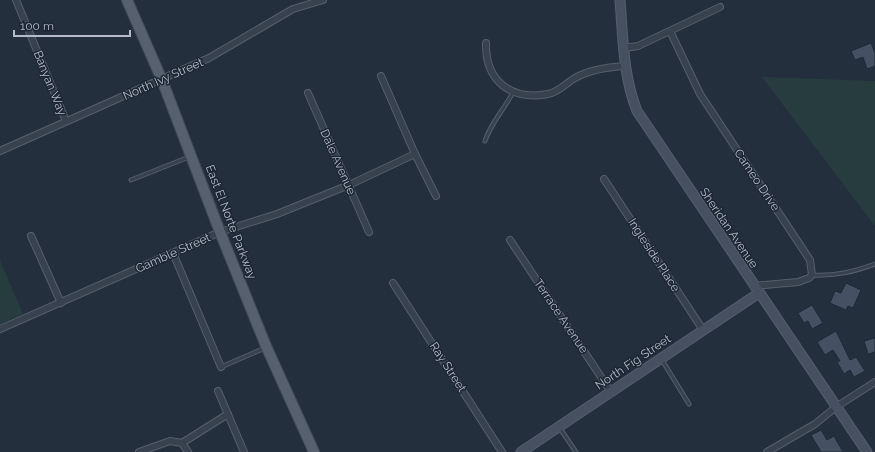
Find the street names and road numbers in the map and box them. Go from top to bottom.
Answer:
street label: Banyan Way [31,49,70,118]
street label: North Ivy Street [121,55,205,103]
street label: Dale Avenue [317,127,359,197]
street label: Cameo Drive [731,146,783,214]
street label: East El Norte Parkway [203,163,259,282]
street label: Sheridan Avenue [697,185,761,271]
street label: Ingleside Place [625,216,683,294]
street label: Gamble Street [134,230,212,276]
street label: Terrace Avenue [531,276,591,356]
street label: North Fig Street [593,332,673,392]
street label: Ray Street [427,339,469,395]

